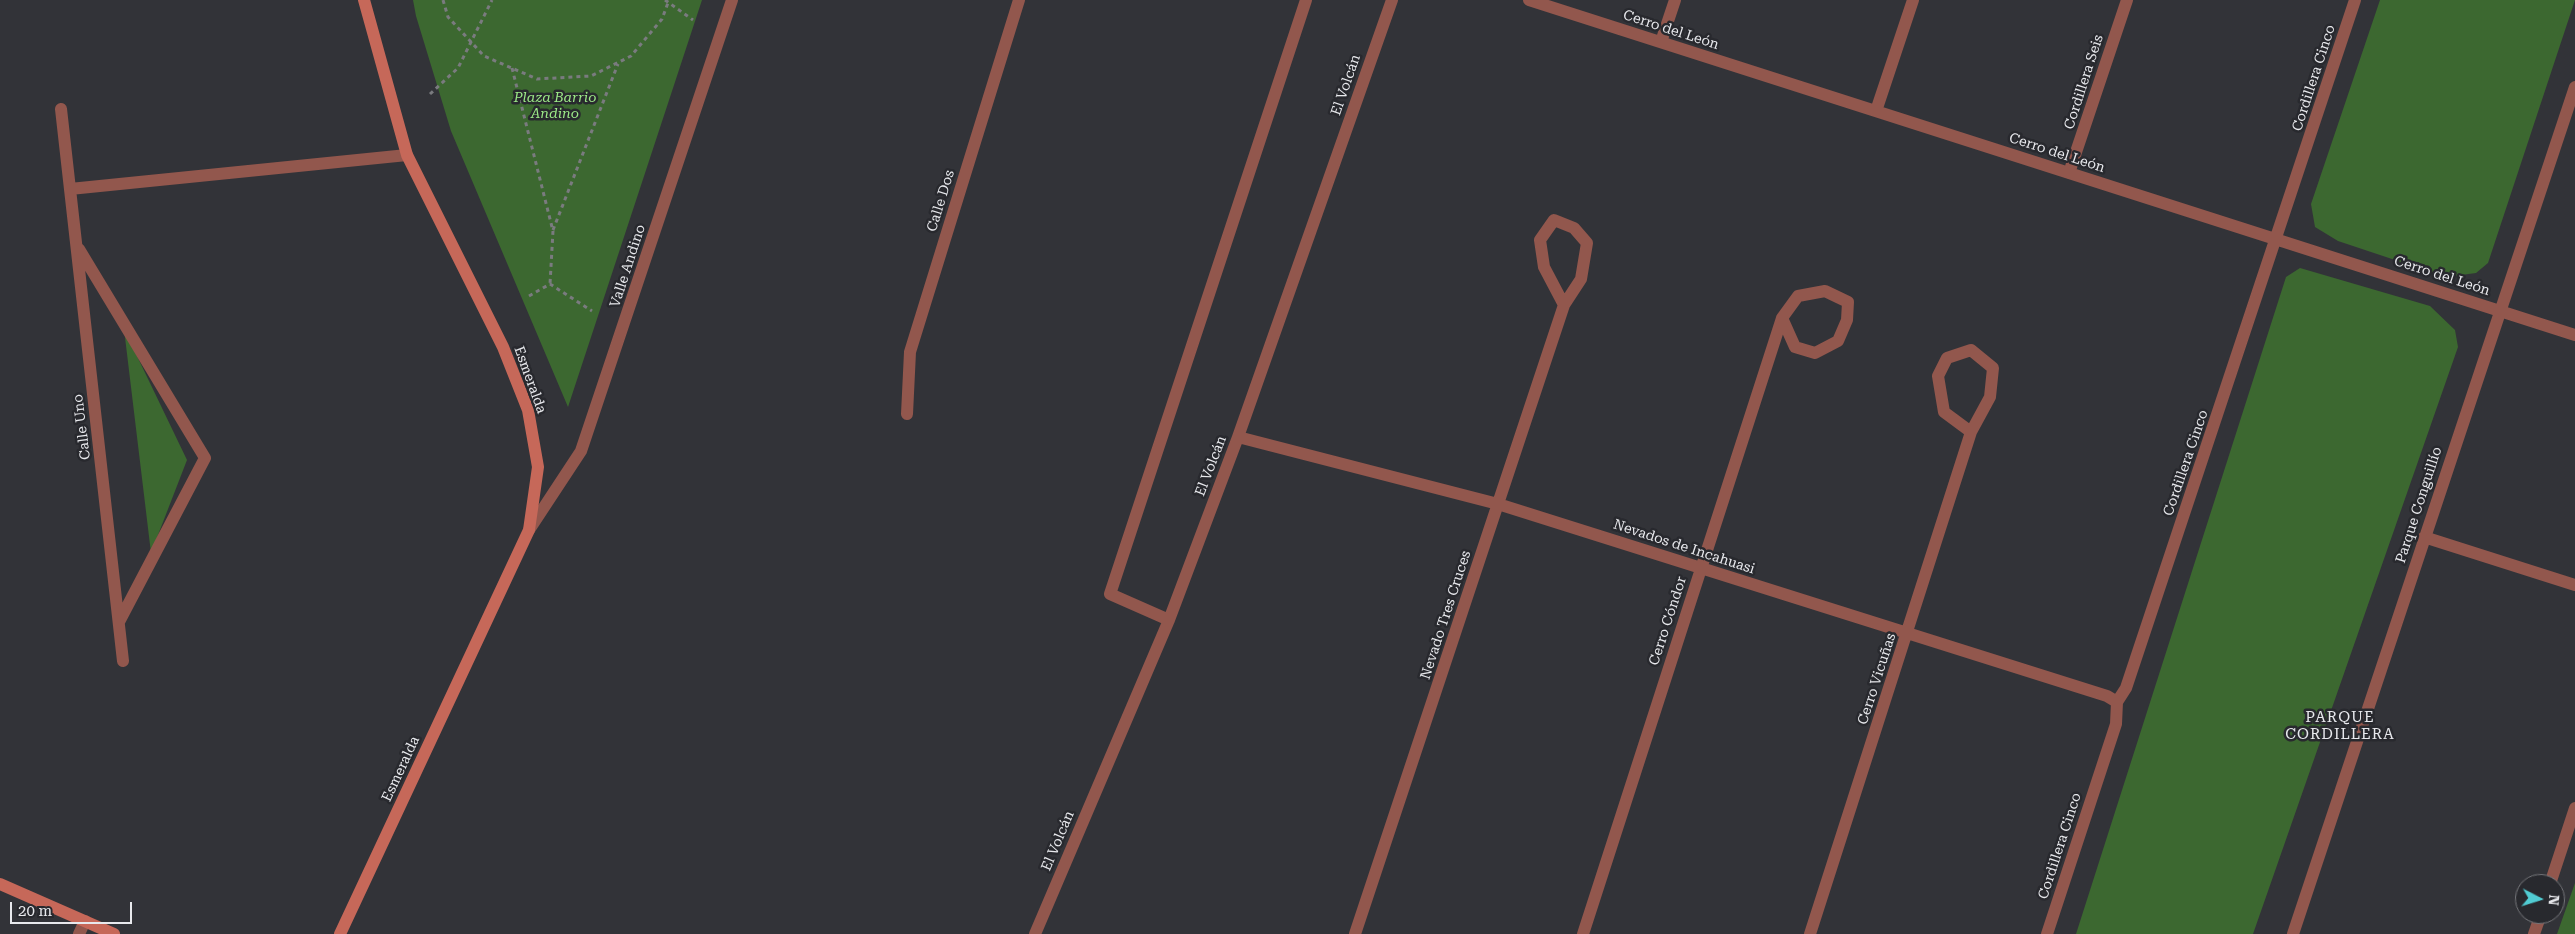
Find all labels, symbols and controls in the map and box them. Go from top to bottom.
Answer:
street label: Cerro del León [1621,7,1721,53]
street label: Cordillera Cinco [2289,23,2339,133]
street label: Cordillera Seis [2061,32,2107,132]
street label: El Volcán [1328,52,1364,118]
park label: Plaza Barrio Andino [514,90,596,122]
street label: Cerro del León [2007,130,2107,176]
street label: Calle Dos [924,168,958,234]
street label: Valle Andino [607,222,649,310]
street label: Cerro del León [2392,253,2492,299]
street label: Esmeralda [510,344,550,416]
street label: Calle Uno [70,393,94,461]
street label: Cordillera Cinco [2160,408,2212,518]
street label: El Volcán [1192,433,1230,499]
street label: Parque Conguillío [2392,445,2446,565]
street label: Nevados de Incahuasi [1611,516,1757,578]
street label: Nevado Tres Cruces [1417,548,1475,682]
street label: Cerro Cóndor [1646,574,1690,668]
street label: Cerro Vicuñas [1854,631,1900,727]
district label: PARQUE CORDILLERA [2284,709,2396,744]
street label: Esmeralda [379,734,423,804]
street label: Cordillera Cinco [2035,791,2085,901]
street label: El Volcán [1038,809,1078,873]
north arrow [2515,874,2565,924]
scale bar [12,892,135,924]
text: N [2546,894,2562,906]
text: 20 m [18,902,52,920]

